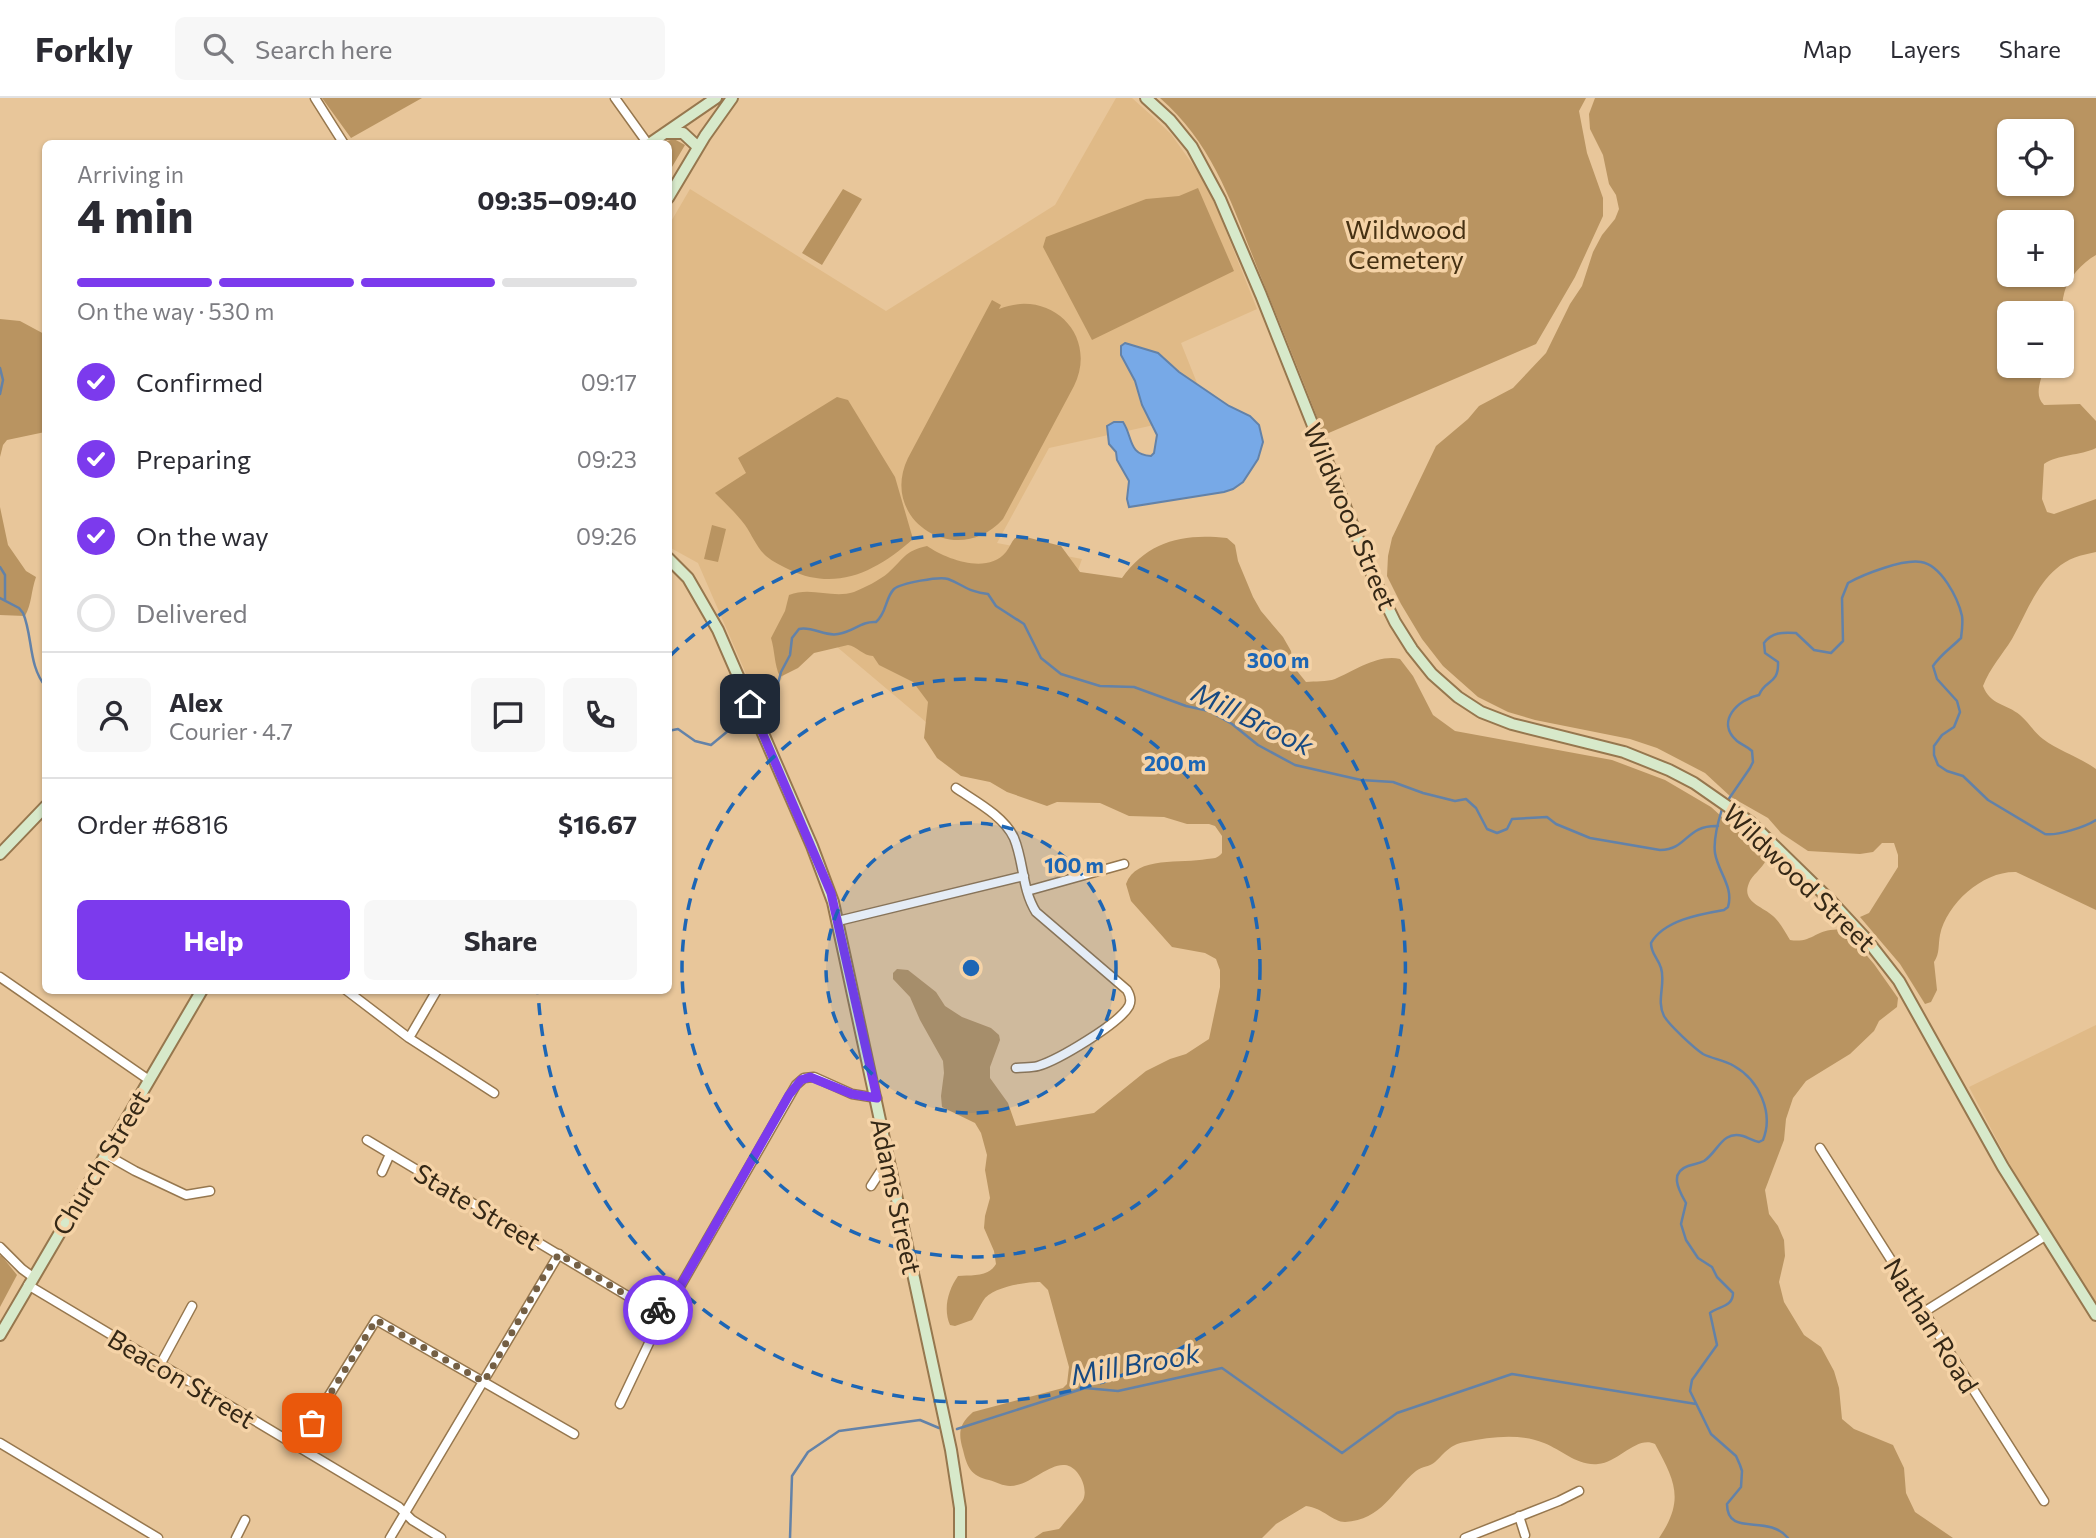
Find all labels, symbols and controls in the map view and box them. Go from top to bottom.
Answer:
search box [175,17,665,80]
text: Forkly [35,28,133,69]
icon: search [199,29,237,67]
text: Search here [255,33,393,64]
text: Map [1803,34,1852,63]
text: Layers [1890,34,1961,63]
text: Share [1999,34,2061,63]
map controls [1997,119,2074,378]
button: locate [1997,119,2074,196]
text: Arriving in [77,160,184,188]
text: 09:35–09:40 [477,184,637,215]
text: 4 min [77,186,194,242]
button: + [1997,210,2074,287]
park label: Wildwood Cemetery [1345,213,1467,274]
text: On the way · 530 m [77,297,274,325]
button: − [1997,301,2074,378]
icon: check [77,363,115,401]
text: Confirmed [136,366,263,397]
text: 09:17 [581,368,637,396]
street label: Wildwood Street [1298,418,1404,614]
icon: check [77,440,115,478]
text: Preparing [136,443,251,474]
text: 09:23 [577,445,637,473]
icon: check [77,517,115,555]
text: On the way [136,520,269,551]
text: 09:26 [576,522,637,550]
text: Delivered [136,597,247,628]
text: 300 m [1247,647,1309,672]
pin [720,674,780,734]
water label: Mill Brook [1187,674,1320,762]
button: person [77,678,151,752]
button: chat [471,678,545,752]
button: phone [563,678,637,752]
icon: home [731,685,769,723]
text: Alex [169,686,223,717]
text: Courier · 4.7 [169,717,293,745]
text: 200 m [1144,750,1206,775]
street label: Wildwood Street [1717,796,1883,958]
text: Order #6816 [77,808,229,839]
text: $16.67 [558,808,637,839]
text: 100 m [1044,852,1104,877]
button: Help [77,900,350,980]
button: Share [364,900,637,980]
centre of rings [959,956,983,980]
street label: Church Street [45,1084,155,1240]
street label: Adams Street [865,1115,929,1277]
street label: State Street [409,1156,547,1256]
street label: Nathan Road [1878,1252,1986,1398]
courier [623,1275,693,1345]
icon: bike [639,1291,677,1329]
street label: Beacon Street [103,1322,261,1434]
water label: Mill Brook [1068,1335,1203,1391]
pin [282,1393,342,1453]
icon: bag [293,1404,331,1442]

